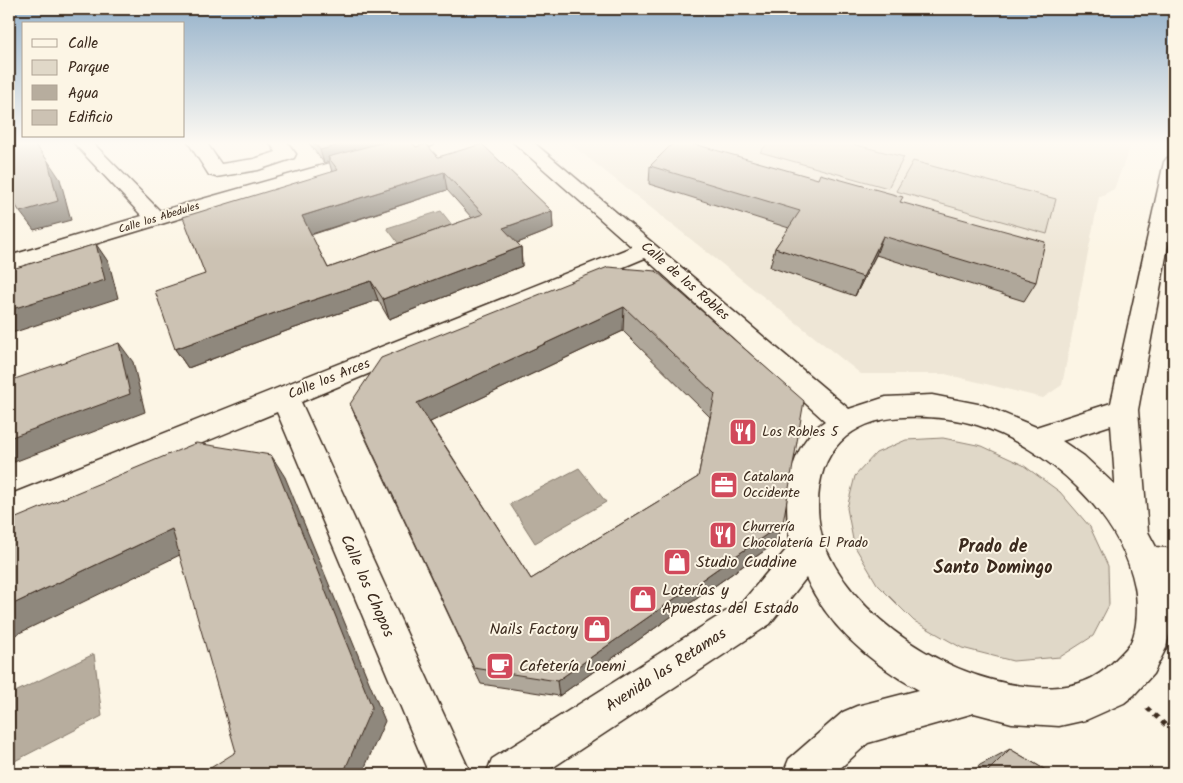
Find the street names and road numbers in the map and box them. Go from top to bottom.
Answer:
street label: Calle los Abedules [116,197,202,239]
street label: Calle de los Robles [636,236,734,326]
street label: Calle los Arces [285,353,373,405]
street label: Calle los Chopos [333,531,401,642]
street label: Avenida las Retamas [601,621,732,719]

